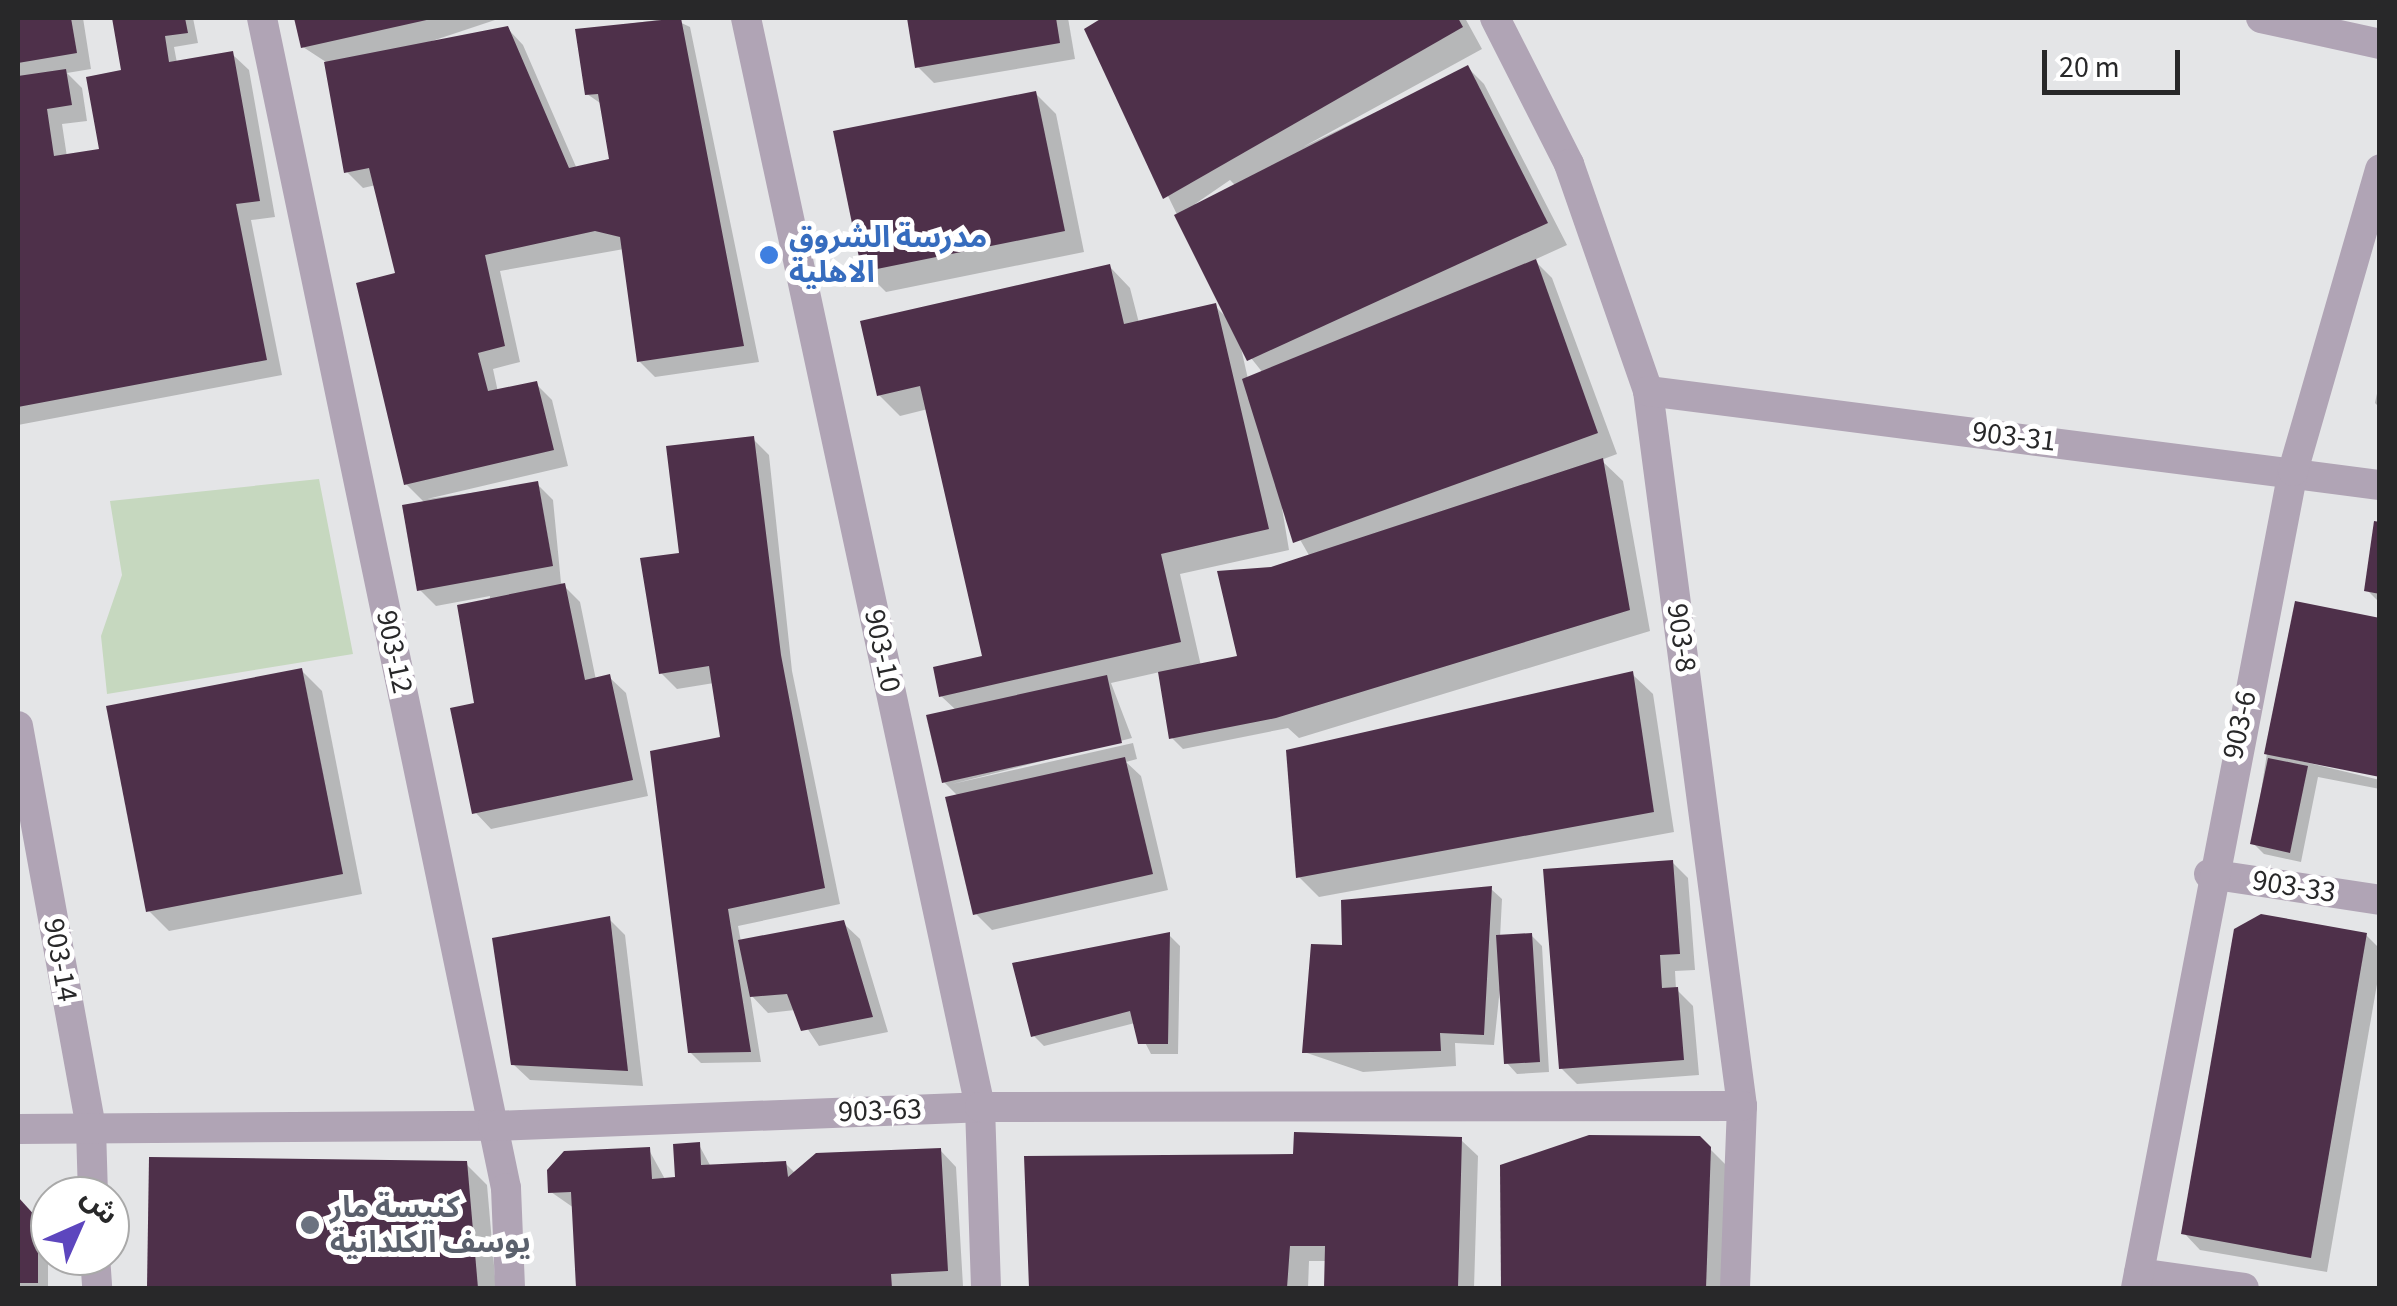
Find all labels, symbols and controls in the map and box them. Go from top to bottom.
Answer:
scale bar [2047,30,2184,92]
text: 20 m [2059,46,2120,89]
place label: مدرسة الشروق الاهلية [789,220,987,290]
marker: مدرسة الشروق الاهلية [758,244,780,266]
street label: 903-31 [1970,414,2058,460]
street label: 903-8 [1658,601,1704,675]
street label: 903-10 [856,606,908,696]
street label: 903-12 [368,607,420,697]
street label: 903-6 [2215,688,2265,762]
street label: 903-33 [2250,863,2338,911]
street label: 903-14 [35,916,85,1004]
street label: 903-63 [837,1092,923,1130]
north arrow [30,1176,130,1276]
text: ش [72,1178,128,1234]
place label: كنيسة مار يوسف الكلدانية [330,1190,531,1260]
marker: كنيسة مار يوسف الكلدانية [299,1214,321,1236]

